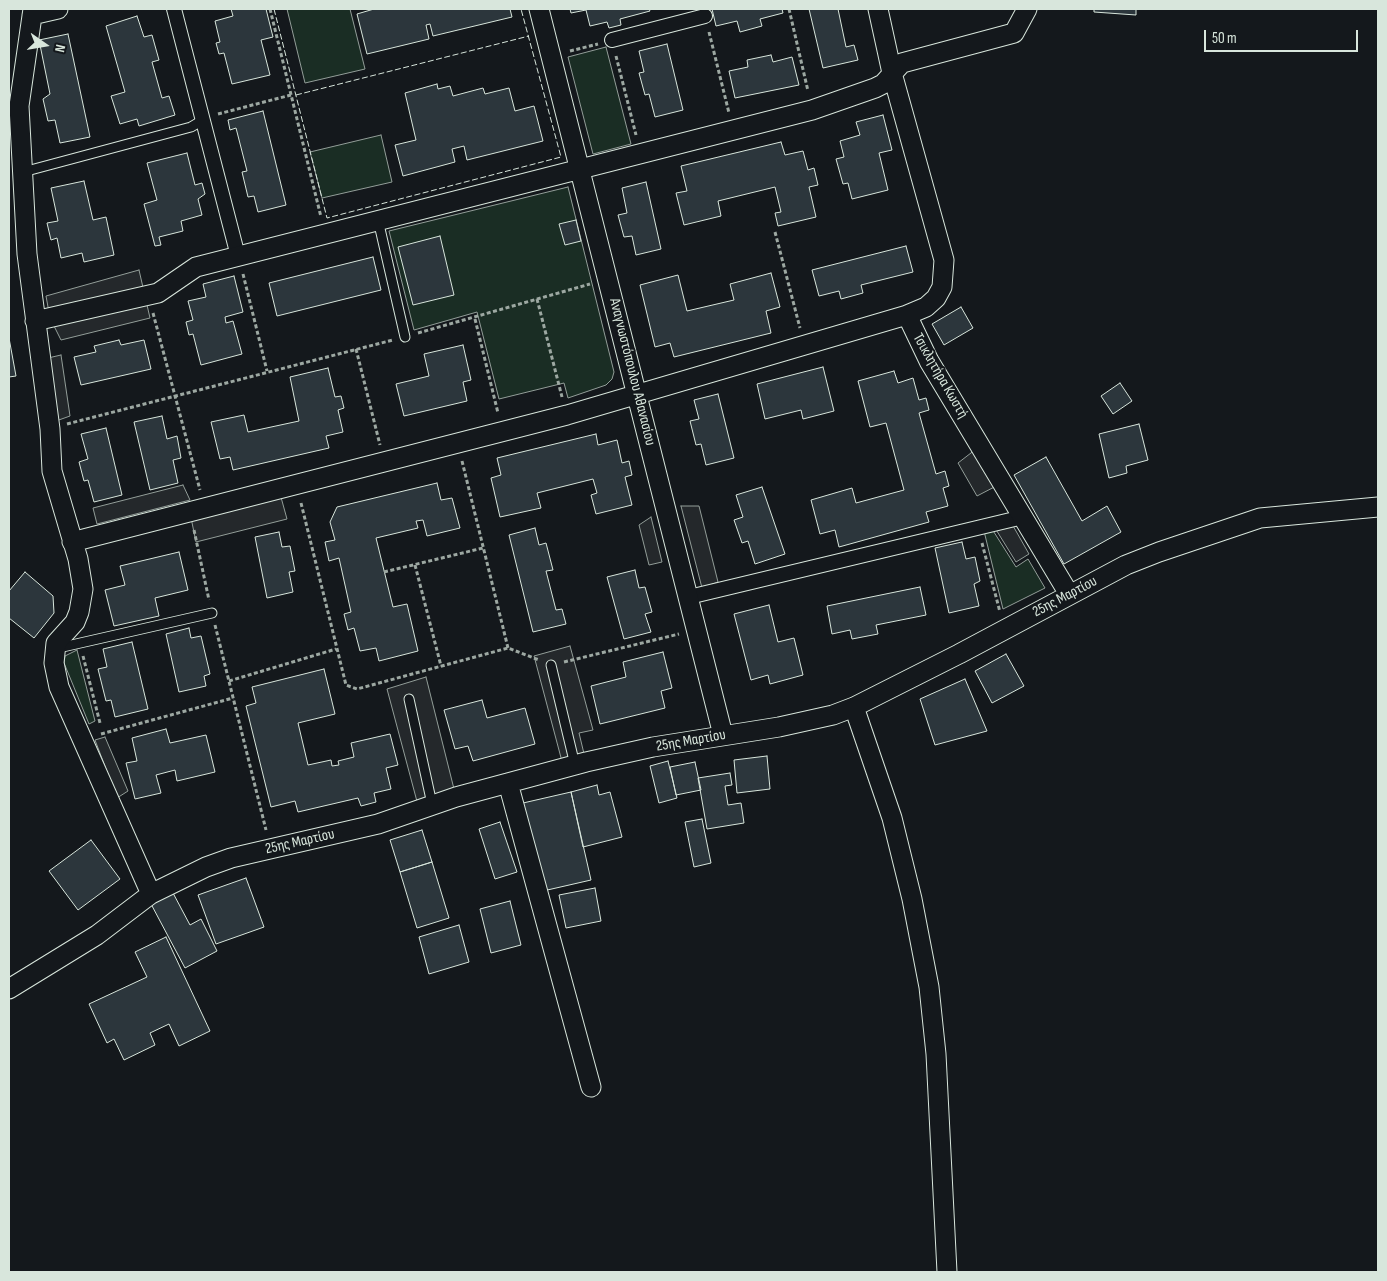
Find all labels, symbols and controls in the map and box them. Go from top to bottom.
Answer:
north arrow [20,20,70,70]
scale bar [1207,20,1361,52]
text: 50 m [1212,29,1237,48]
text: N [51,43,69,54]
street label: Αναγνωστόπουλου Αθανασίου [605,296,659,448]
street label: Τσικλητήρα Κωστή [908,330,972,422]
street label: 25ης Μαρτίου [1030,573,1100,621]
street label: 25ης Μαρτίου [655,726,727,756]
street label: 25ης Μαρτίου [264,825,336,859]

